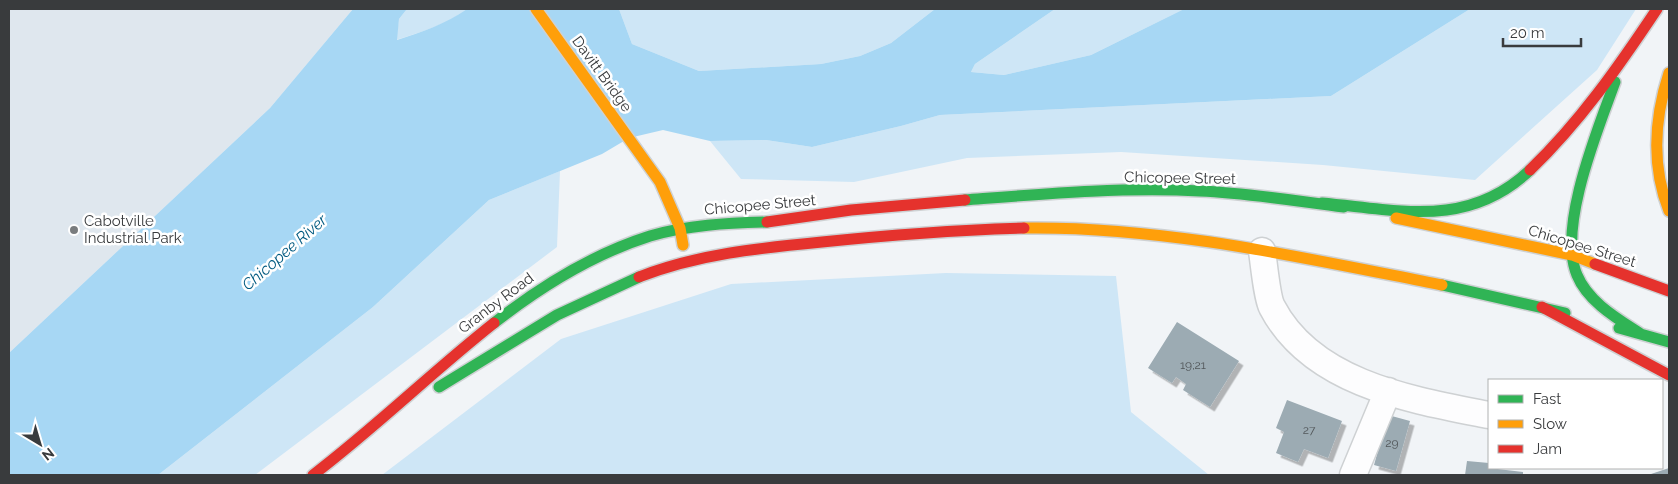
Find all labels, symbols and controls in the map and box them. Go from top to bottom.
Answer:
scale bar [1503,15,1580,47]
text: 20 m [1510,24,1545,42]
street label: Davitt Bridge [568,32,636,116]
street label: Chicopee Street [1124,168,1236,188]
street label: Chicopee Street [704,191,816,219]
water label: Chicopee River [238,210,331,294]
place label: Cabotville Industrial Park [84,212,182,247]
street label: Chicopee Street [1526,221,1638,271]
marker: Cabotville Industrial Park [68,224,80,236]
street label: Granby Road [455,269,537,337]
house number: 19;21 [1180,358,1206,372]
legend [1488,379,1663,469]
text: Fast [1533,390,1561,408]
text: Slow [1533,415,1567,433]
north arrow [15,419,65,469]
house number: 27 [1303,423,1316,437]
house number: 29 [1385,436,1399,450]
text: Jam [1533,440,1562,458]
text: N [39,445,57,464]

